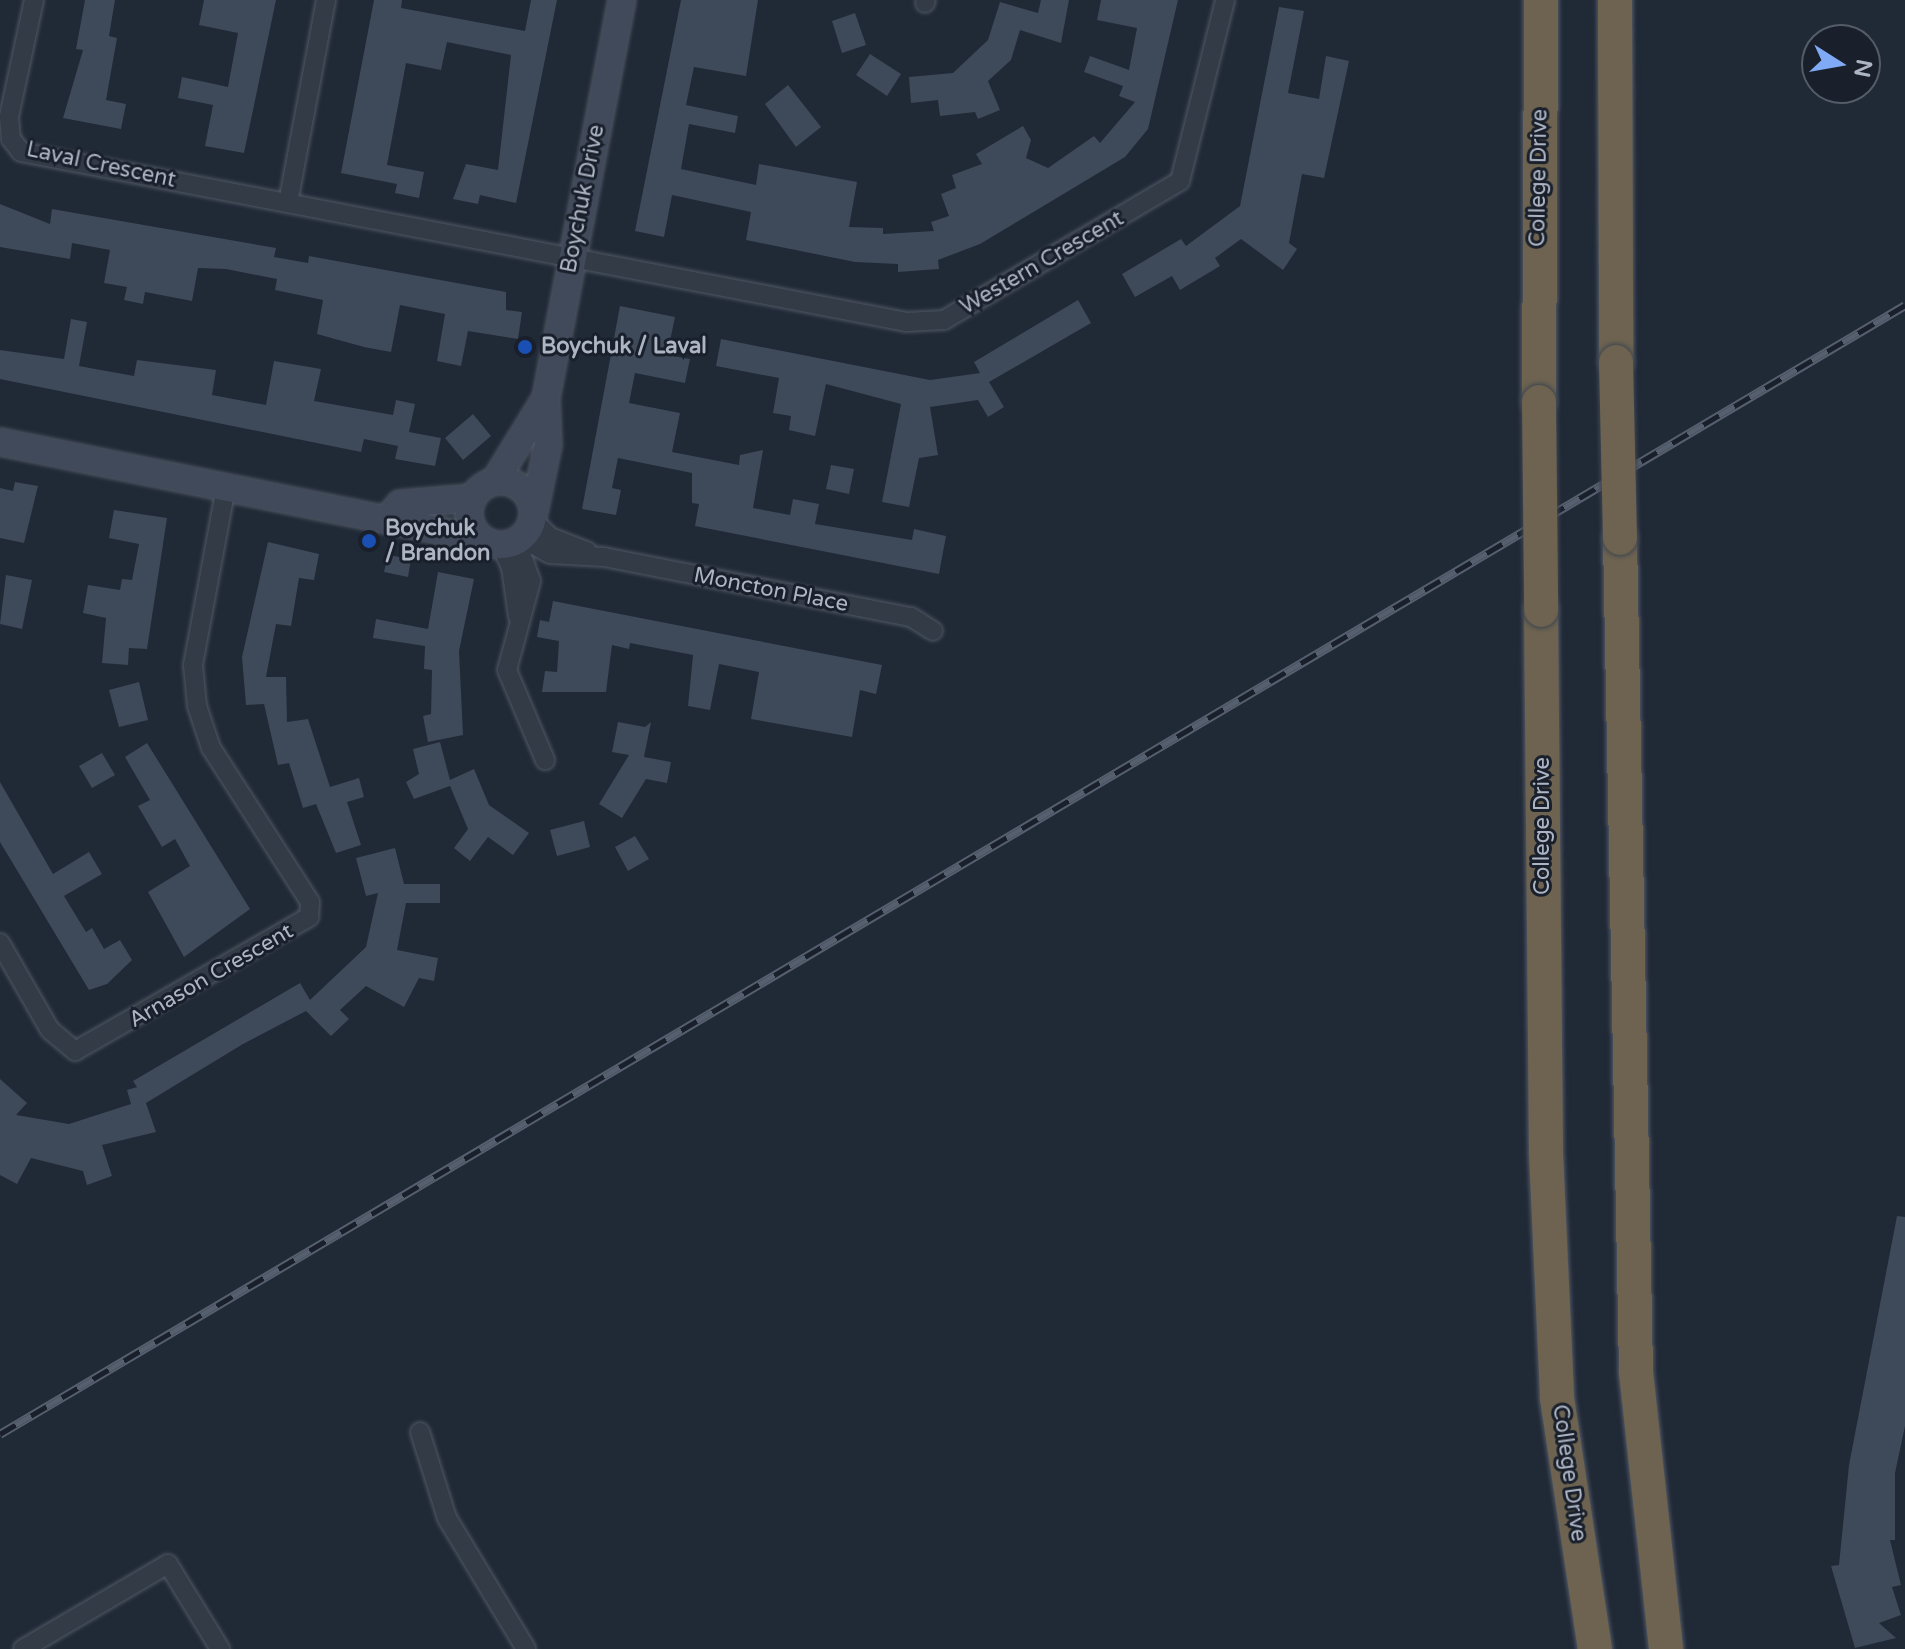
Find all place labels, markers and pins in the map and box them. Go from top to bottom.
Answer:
place label: Boychuk / Laval [541,334,707,360]
marker: Boychuk / Laval [516,338,534,356]
place label: Boychuk / Brandon [385,515,490,566]
marker: Boychuk / Brandon [360,532,378,550]

